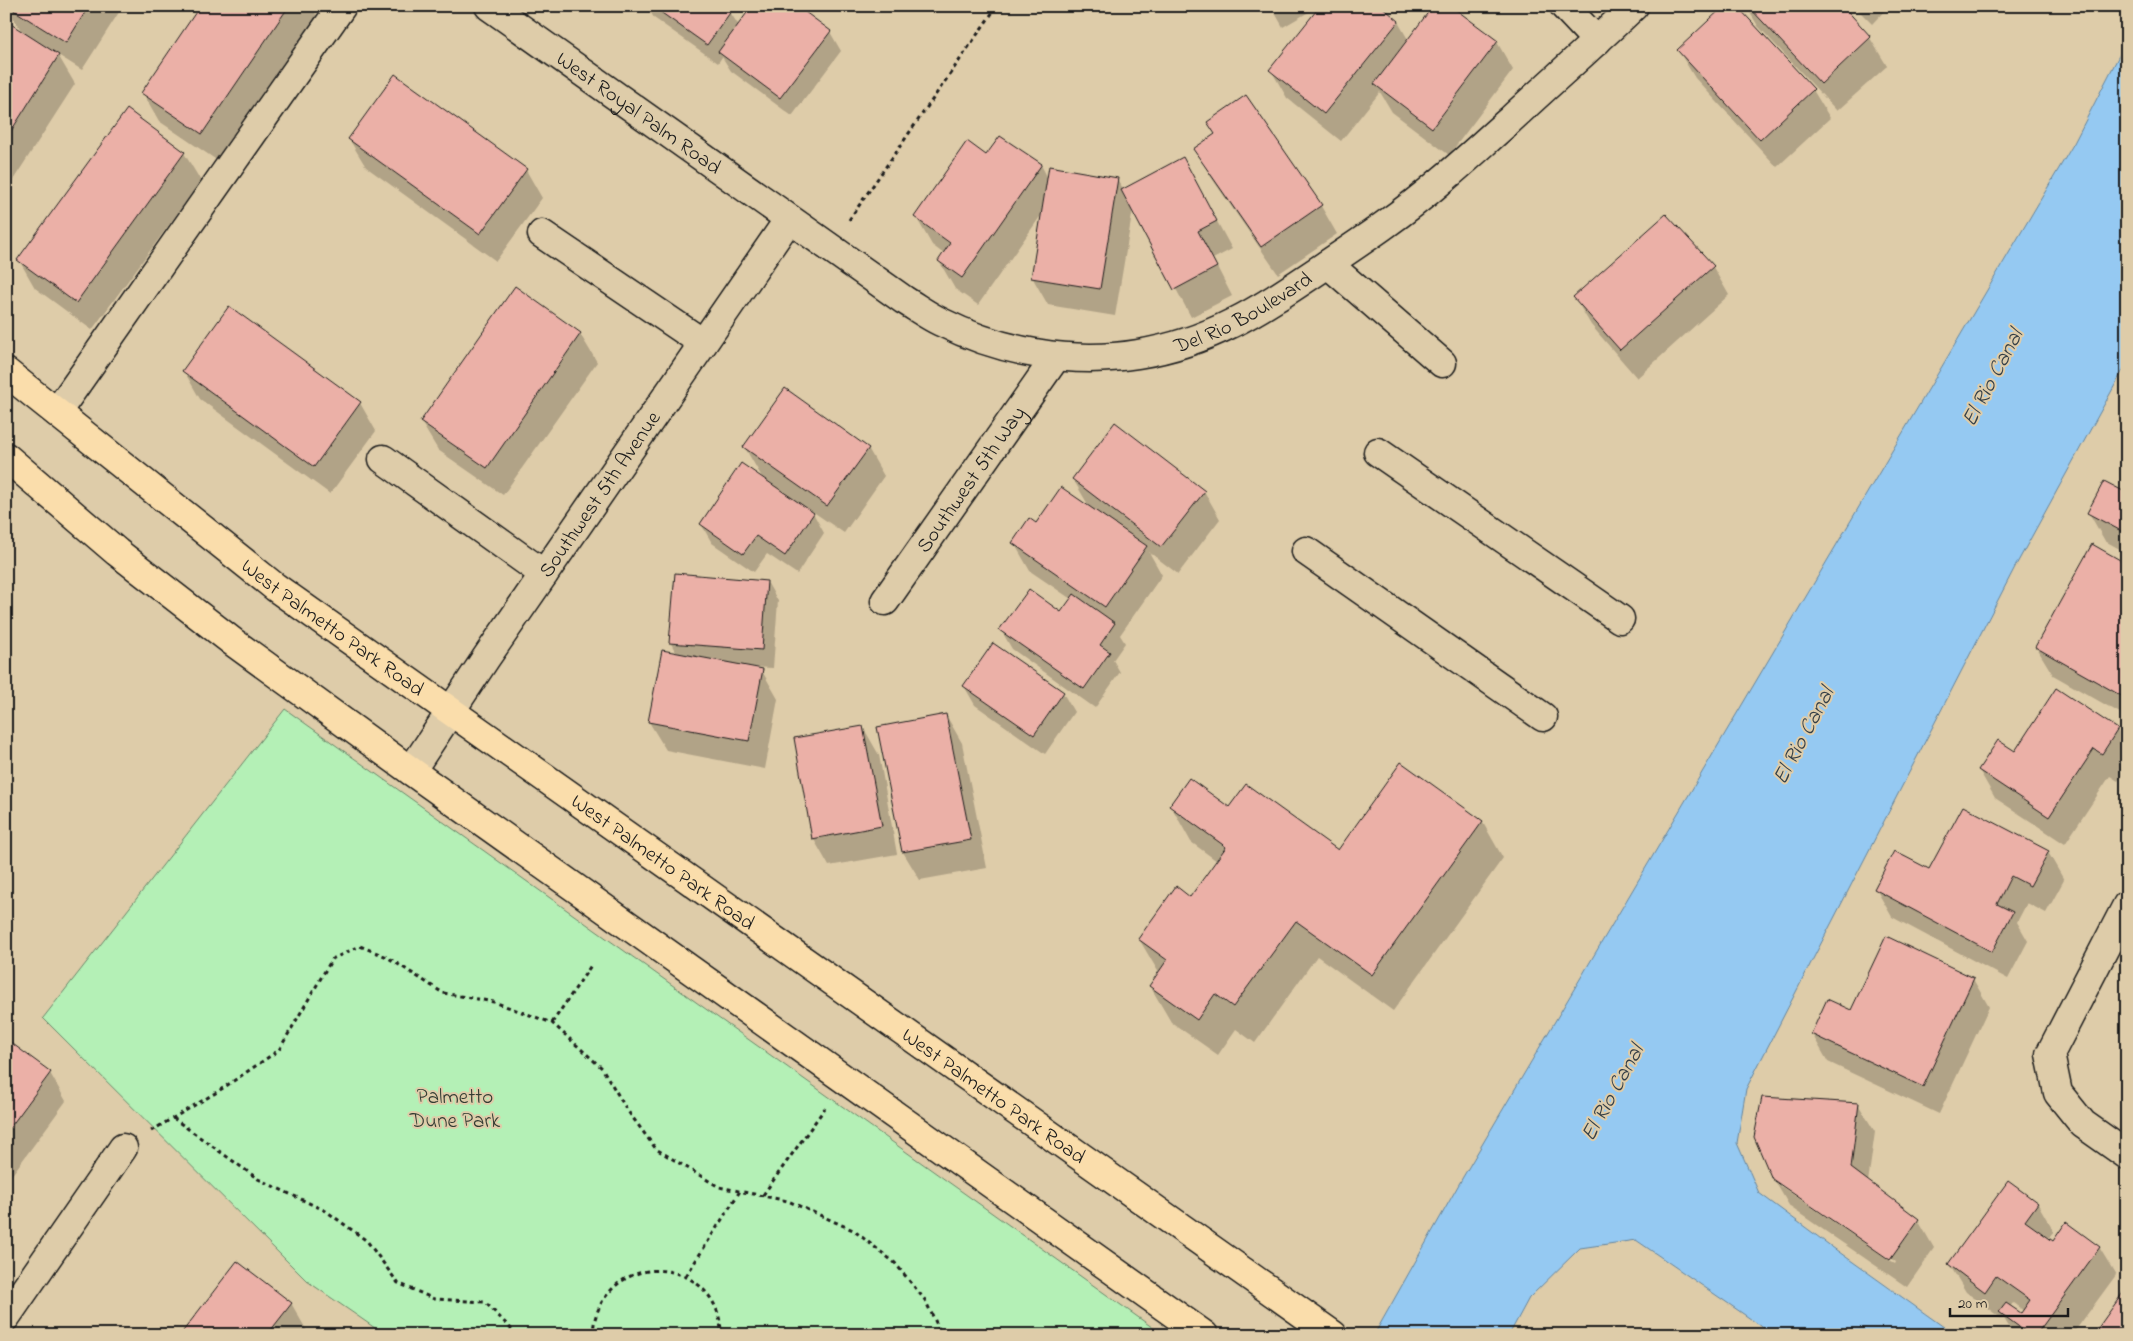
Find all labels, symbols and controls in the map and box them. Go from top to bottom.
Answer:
street label: West Royal Palm Road [549,45,727,183]
street label: Del Rio Boulevard [1170,265,1319,363]
water label: El Rio Canal [1955,322,2034,433]
street label: Southwest 5th Way [910,401,1036,560]
street label: Southwest 5th Avenue [533,405,669,585]
street label: West Palmetto Park Road [234,552,430,705]
water label: El Rio Canal [1766,680,1845,791]
street label: West Palmetto Park Road [564,788,761,939]
street label: West Palmetto Park Road [895,1021,1091,1173]
water label: El Rio Canal [1574,1037,1654,1148]
park label: Palmetto Dune Park [409,1083,501,1137]
scale bar [1950,1286,2068,1318]
text: 20 m [1958,1293,1988,1315]

